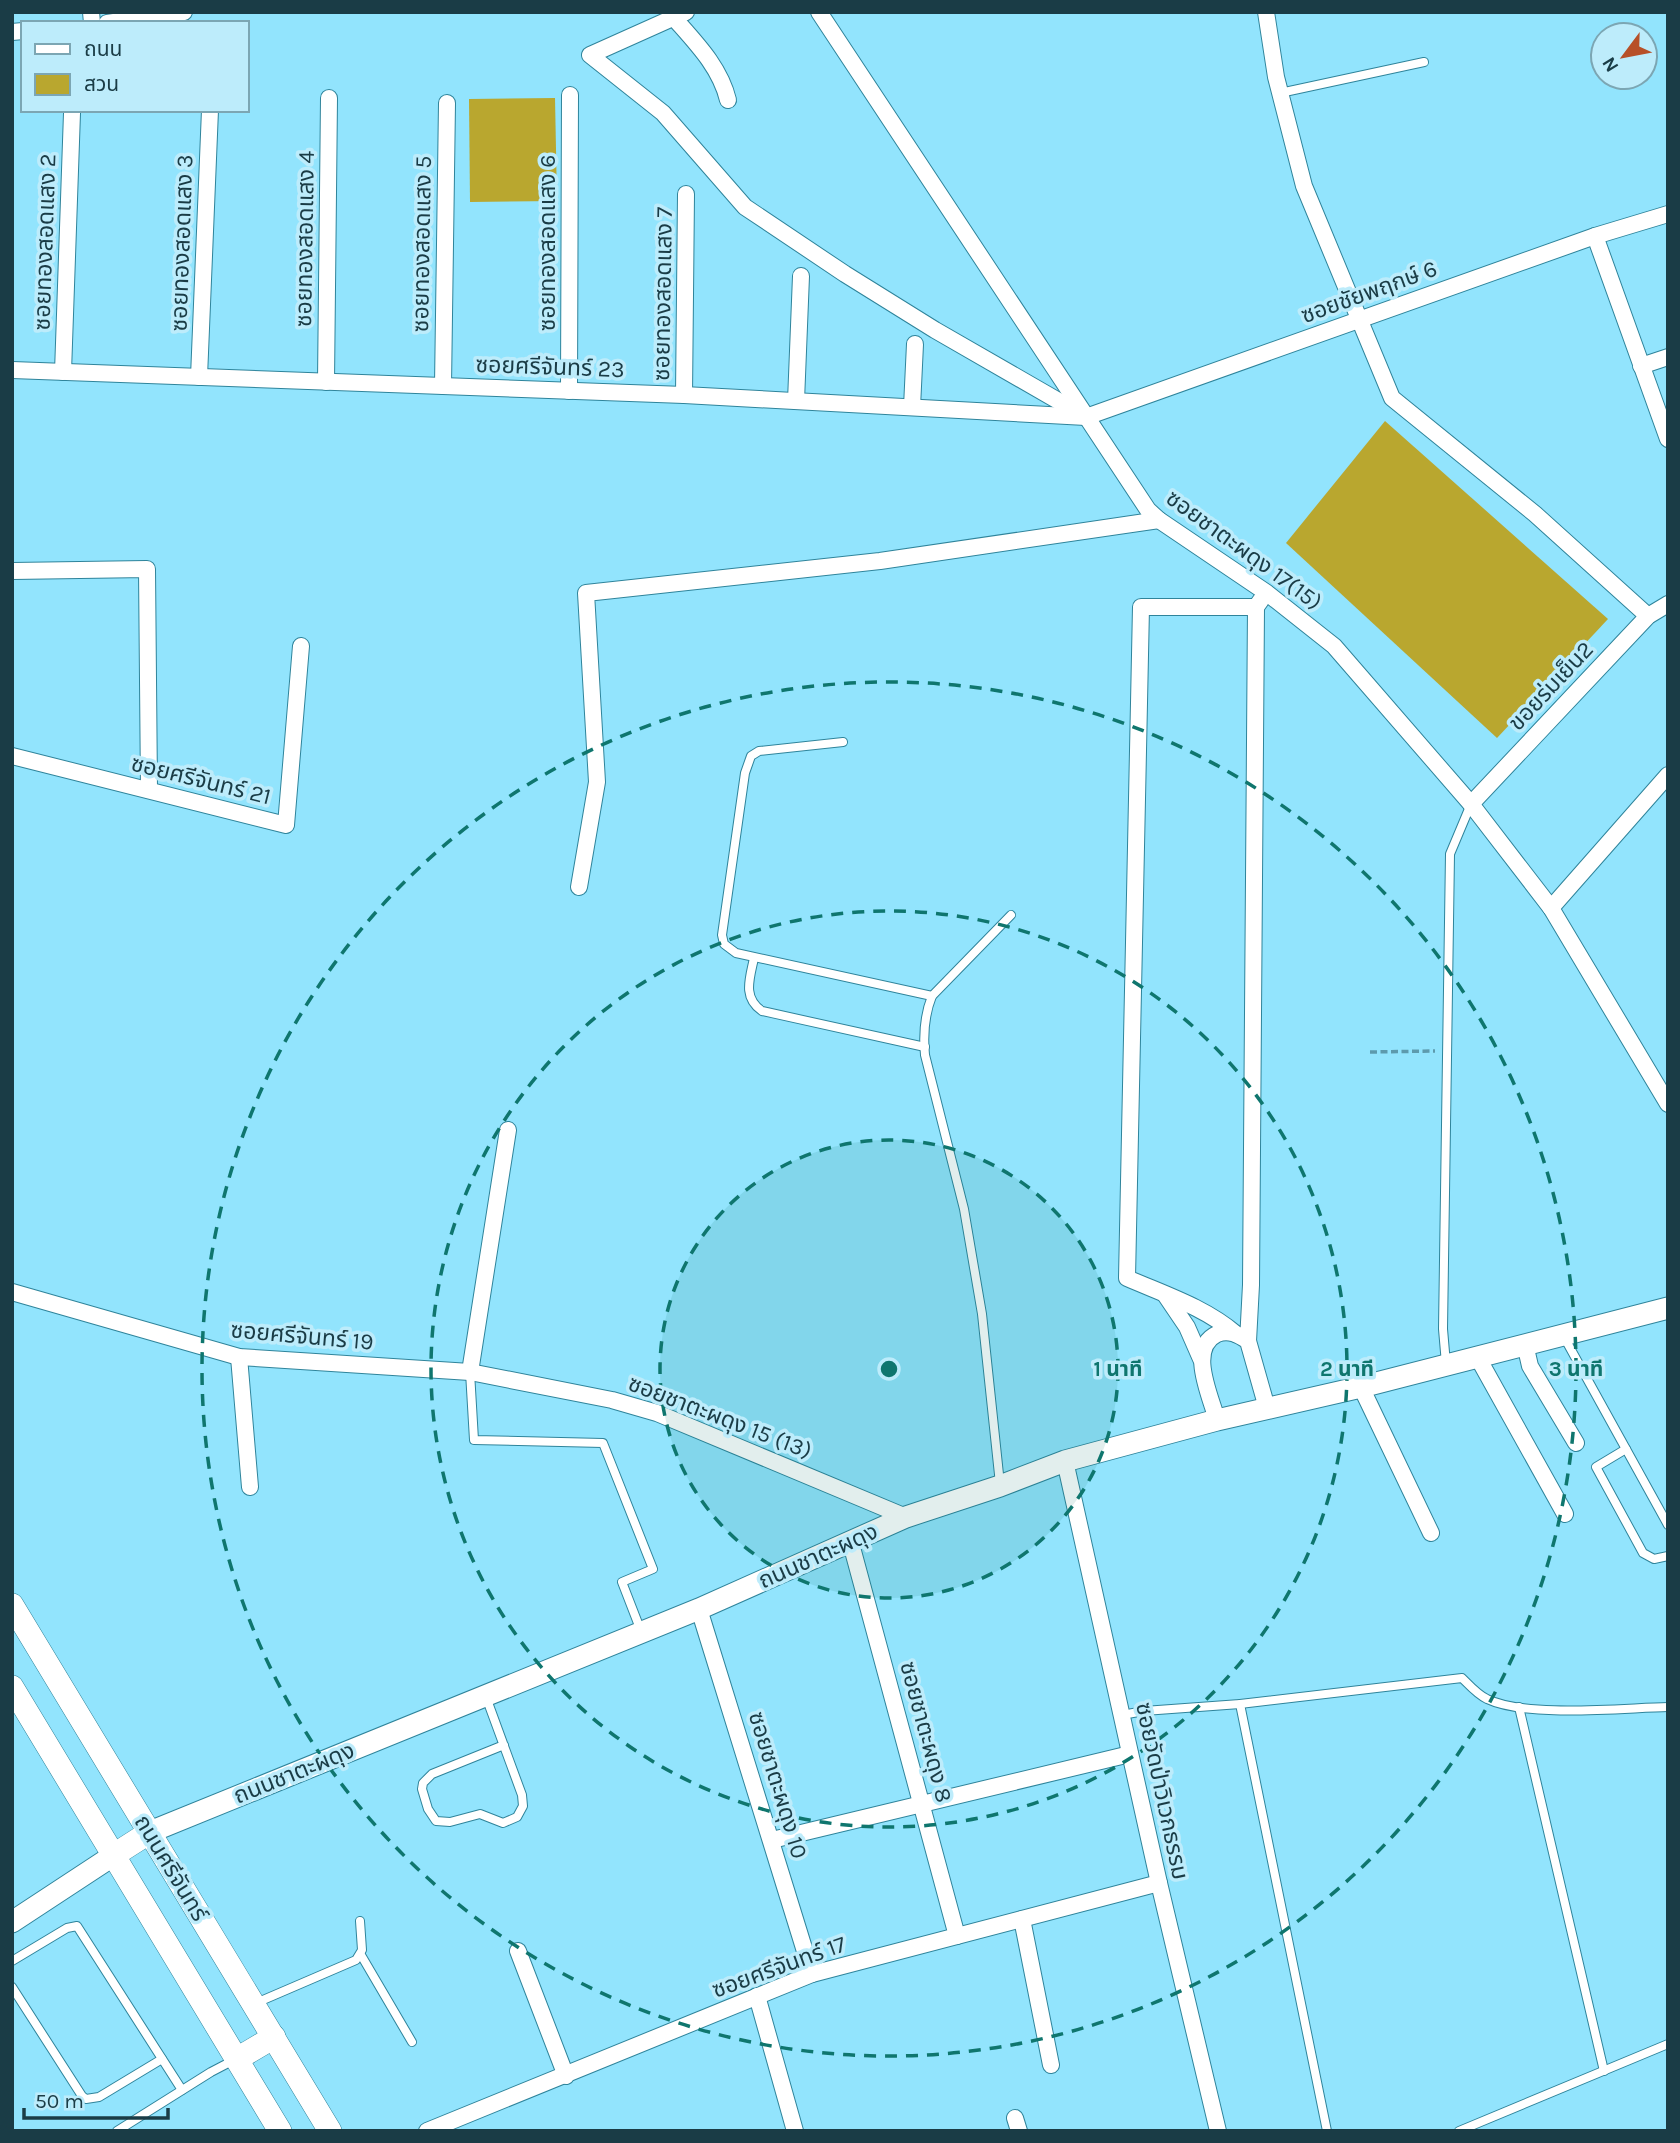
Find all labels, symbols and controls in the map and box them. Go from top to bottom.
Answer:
legend [21,21,248,112]
north arrow [1589,21,1659,91]
text: ถนน [84,37,122,61]
text: N [1597,53,1623,76]
text: สวน [84,72,119,96]
street label: ซอยทองสอดแสง 4 [290,150,320,327]
street label: ซอยทองสอดแสง 2 [28,153,62,331]
street label: ซอยทองสอดแสง 3 [165,154,199,332]
street label: ซอยทองสอดแสง 6 [534,155,561,331]
street label: ซอยทองสอดแสง 5 [407,156,437,332]
street label: ซอยทองสอดแสง 7 [648,206,678,381]
street label: ซอยชัยพฤกษ์ 6 [1297,255,1441,329]
street label: ซอยศรีจันทร์ 23 [475,351,625,383]
street label: ซอยชาตะผดุง 17(15) [1161,484,1327,616]
street label: ขอยร่มเย็น2 [1503,636,1599,736]
street label: ซอยศรีจันทร์ 21 [128,750,274,810]
street label: ซอยศรีจันทร์ 19 [229,1316,375,1356]
centre of rings [877,1357,901,1381]
text: 1 นาที [1093,1357,1143,1381]
text: 2 นาที [1320,1357,1374,1381]
text: 3 นาที [1549,1357,1603,1381]
street label: ซอยชาตะผดุง 15 (13) [624,1370,816,1464]
street label: ถนนชาตะผดุง [754,1518,882,1594]
street label: ซอยชาตะผดุง 8 [894,1658,958,1806]
street label: ซอยวัดป่าวิเวกธรรม [1130,1700,1194,1882]
street label: ซอยชาตะผดุง 10 [743,1708,813,1862]
street label: ถนนชาตะผดุง [230,1737,358,1809]
street label: ถนนศรีจันทร์ [129,1810,214,1927]
street label: ซอยศรีจันทร์ 17 [708,1930,850,2004]
scale bar [24,2076,168,2120]
text: 50 m [35,2089,84,2113]

